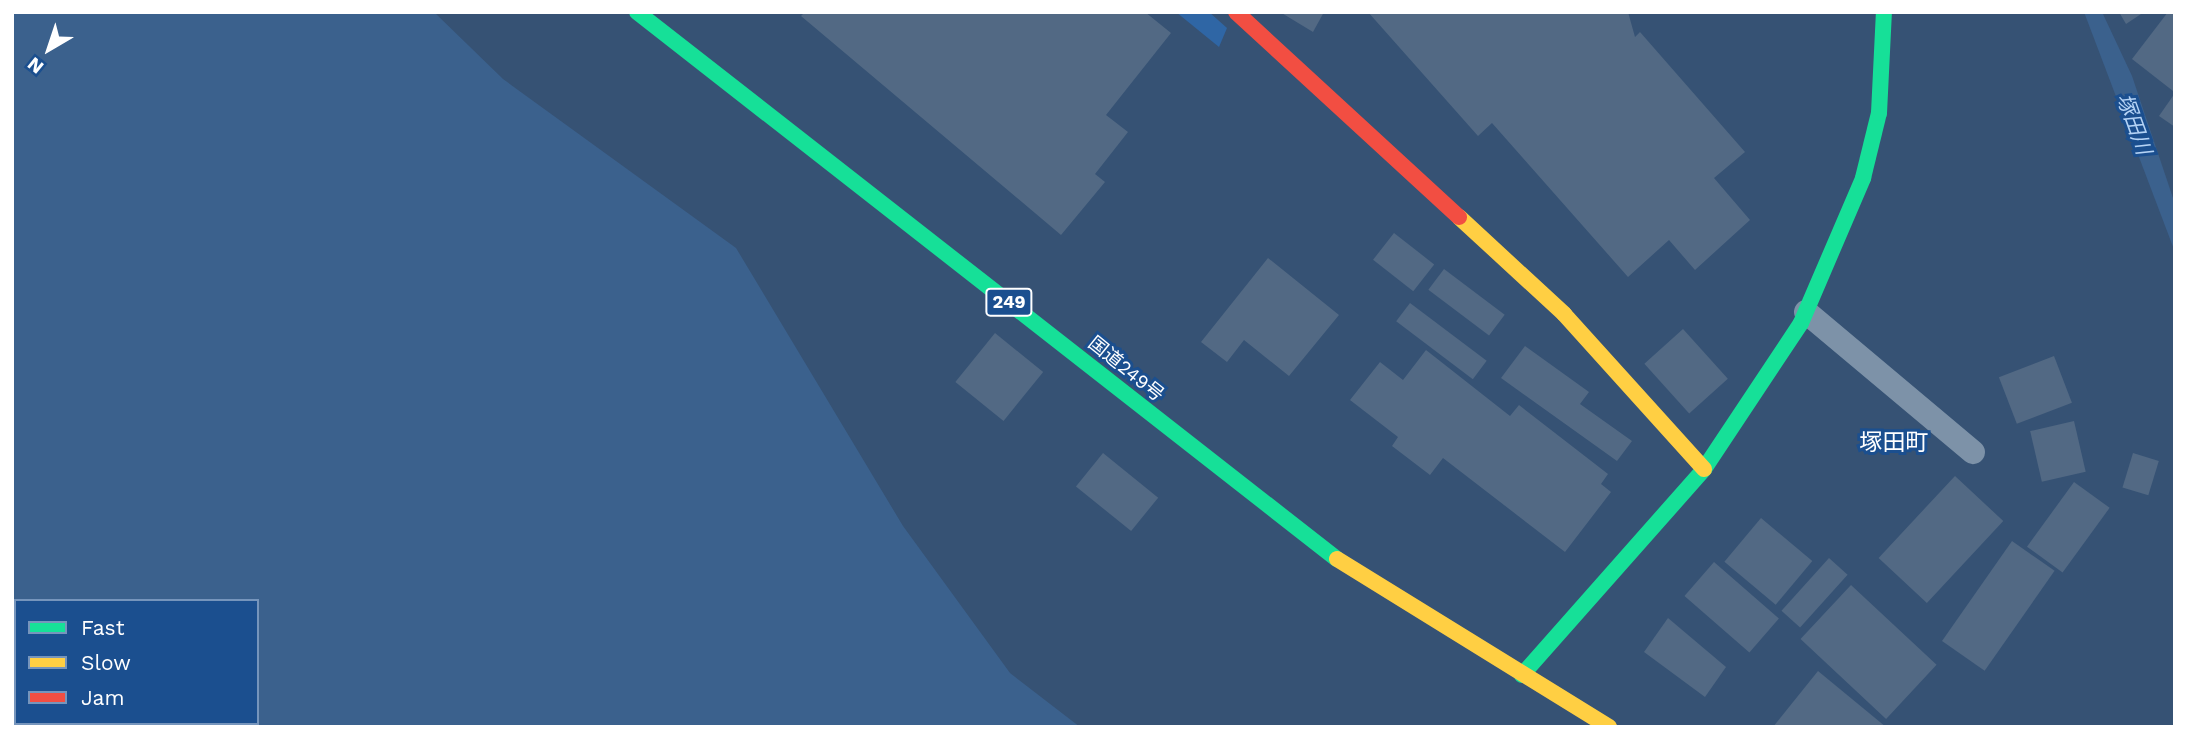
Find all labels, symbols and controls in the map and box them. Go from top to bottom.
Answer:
north arrow [14,14,84,84]
text: N [23,52,48,79]
water label: 塚田川 [2111,90,2157,158]
road number: 249 [984,288,1034,316]
street label: 国道249号 [1084,332,1168,406]
district label: 塚田町 [1860,429,1928,457]
legend [14,599,259,725]
text: Fast [81,615,125,640]
text: Slow [81,650,131,675]
text: Jam [81,685,124,710]

